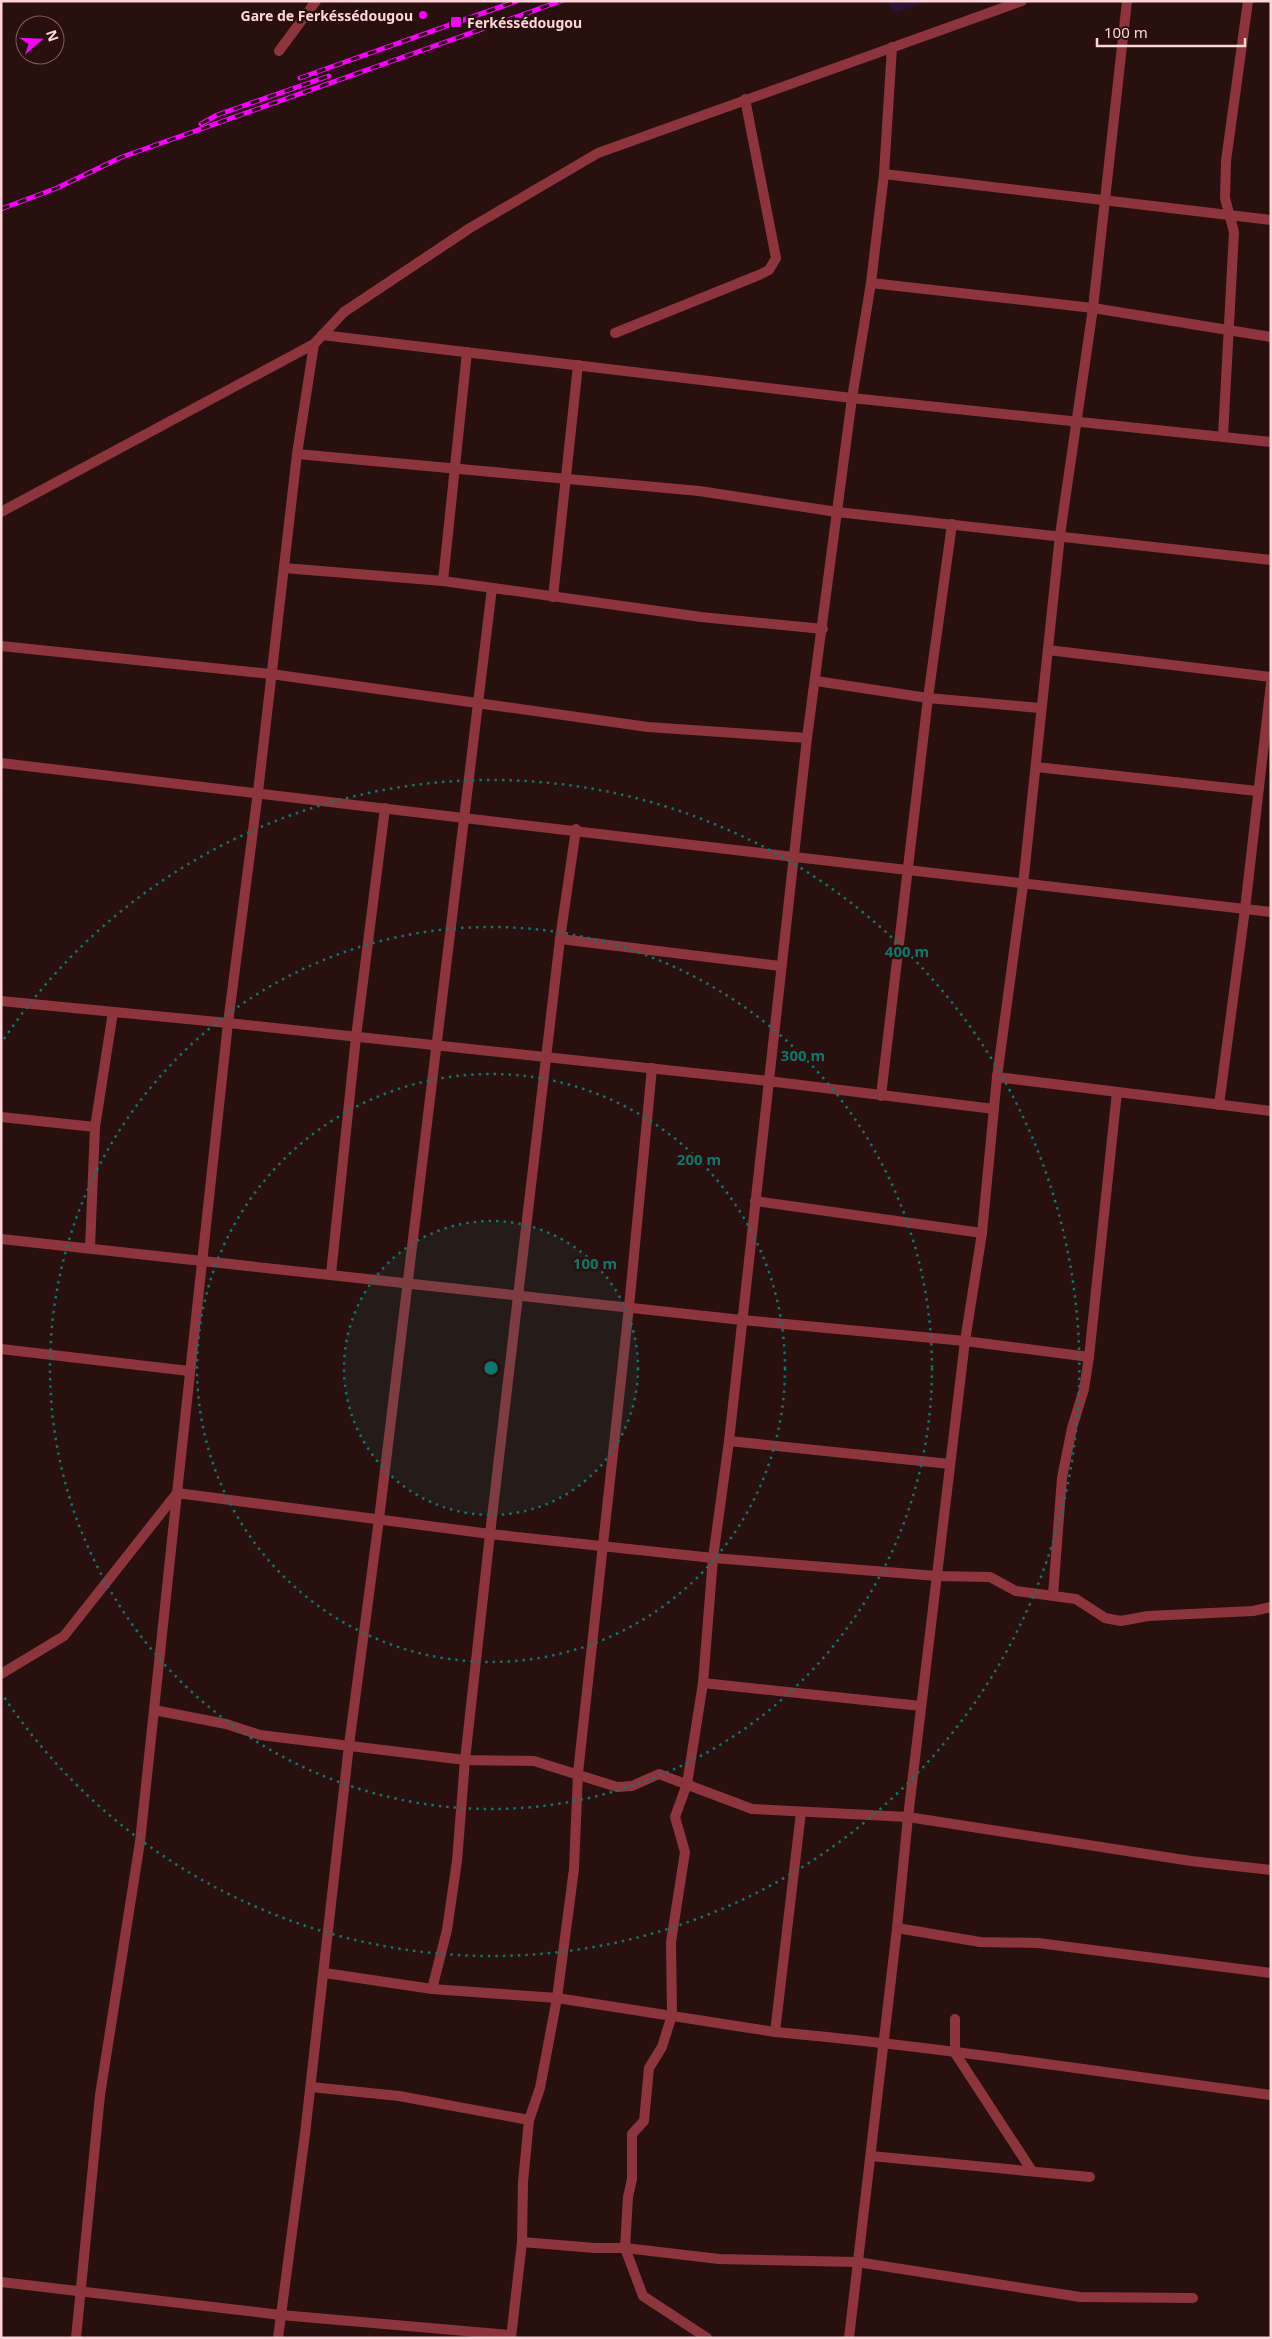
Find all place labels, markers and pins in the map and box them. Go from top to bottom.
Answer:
place label: Gare de Ferkéssédougou [241,6,413,25]
marker: Gare de Ferkéssédougou [417,9,429,21]
place label: Ferkéssédougou [467,13,582,32]
marker: Ferkéssédougou [449,15,463,29]
centre of rings [482,1359,500,1377]

